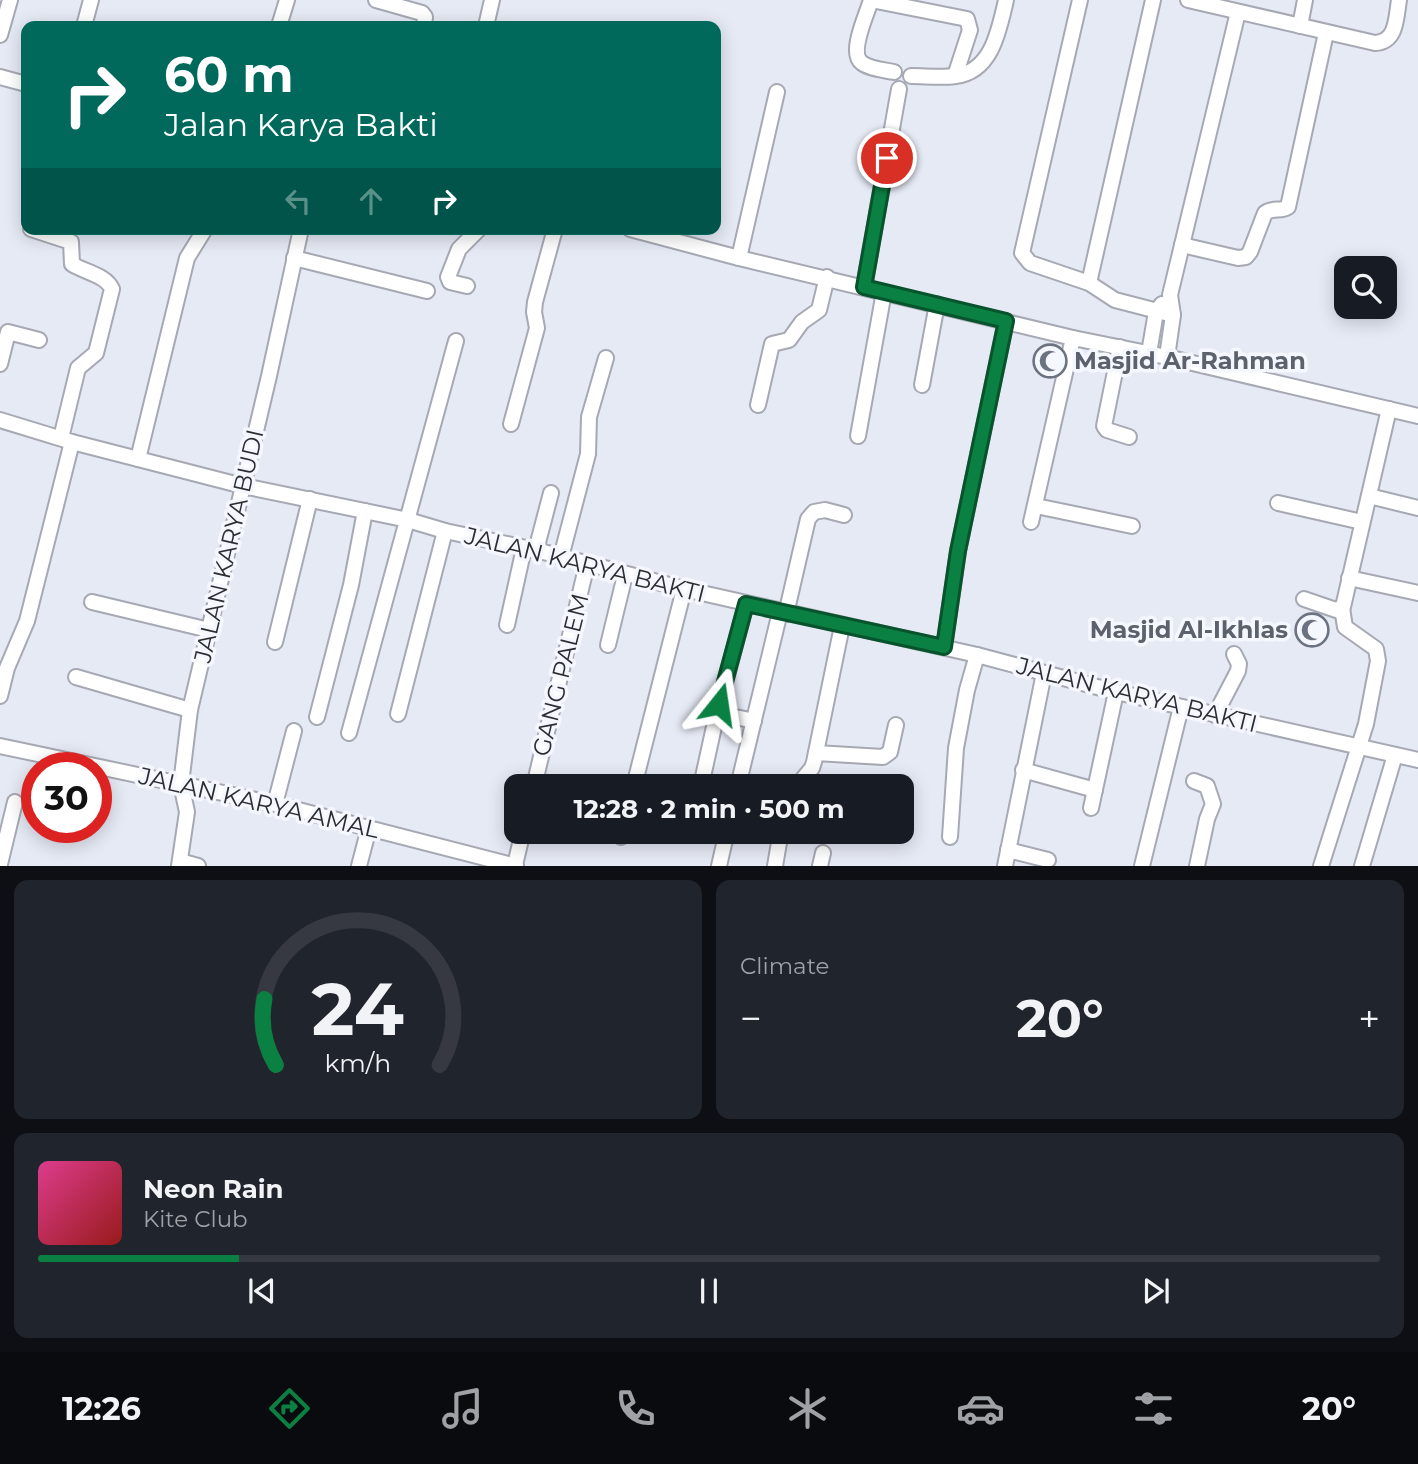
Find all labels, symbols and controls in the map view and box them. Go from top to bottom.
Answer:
text: 60 m [164,45,294,104]
icon: right [49,49,140,140]
text: Jalan Karya Bakti [164,105,438,144]
pin [857,128,917,188]
icon: arrive [868,139,906,177]
icon: left [279,182,317,220]
icon: ahead [352,182,390,220]
icon: right [425,182,463,220]
map controls [1334,256,1397,319]
button: search [1334,256,1397,319]
mosque icon: Masjid Ar-Rahman [1031,342,1069,380]
place label: Masjid Ar-Rahman [1074,346,1306,375]
street label: JALAN KARYA BUDI [187,426,269,666]
street label: JALAN KARYA BAKTI [461,520,708,608]
street label: GANG PALEM [526,591,595,759]
mosque icon: Masjid Al-Ikhlas [1293,611,1331,649]
place label: Masjid Al-Ikhlas [1090,615,1288,644]
street label: JALAN KARYA BAKTI [1013,650,1260,738]
position arrow [682,667,756,741]
speed limit sign: 30 [21,752,112,843]
street label: JALAN KARYA AMAL [135,761,382,844]
text: 12:28 · 2 min · 500 m [573,793,845,825]
text: Climate [740,952,829,980]
text: 24 [312,966,404,1054]
text: 20° [1016,987,1104,1050]
text: − [740,995,762,1042]
text: + [1358,995,1380,1042]
text: km/h [325,1048,391,1078]
text: Neon Rain [143,1173,284,1205]
text: Kite Club [143,1205,248,1233]
icon: previous [243,1272,281,1310]
icon: pause [690,1272,728,1310]
icon: next [1137,1272,1175,1310]
icon: directions [265,1384,314,1433]
icon: music [438,1384,487,1433]
icon: phone [611,1384,660,1433]
icon: climate [783,1384,832,1433]
icon: car [956,1384,1005,1433]
icon: filters [1129,1384,1178,1433]
text: 12:26 [62,1389,141,1428]
text: 20° [1302,1389,1356,1428]

